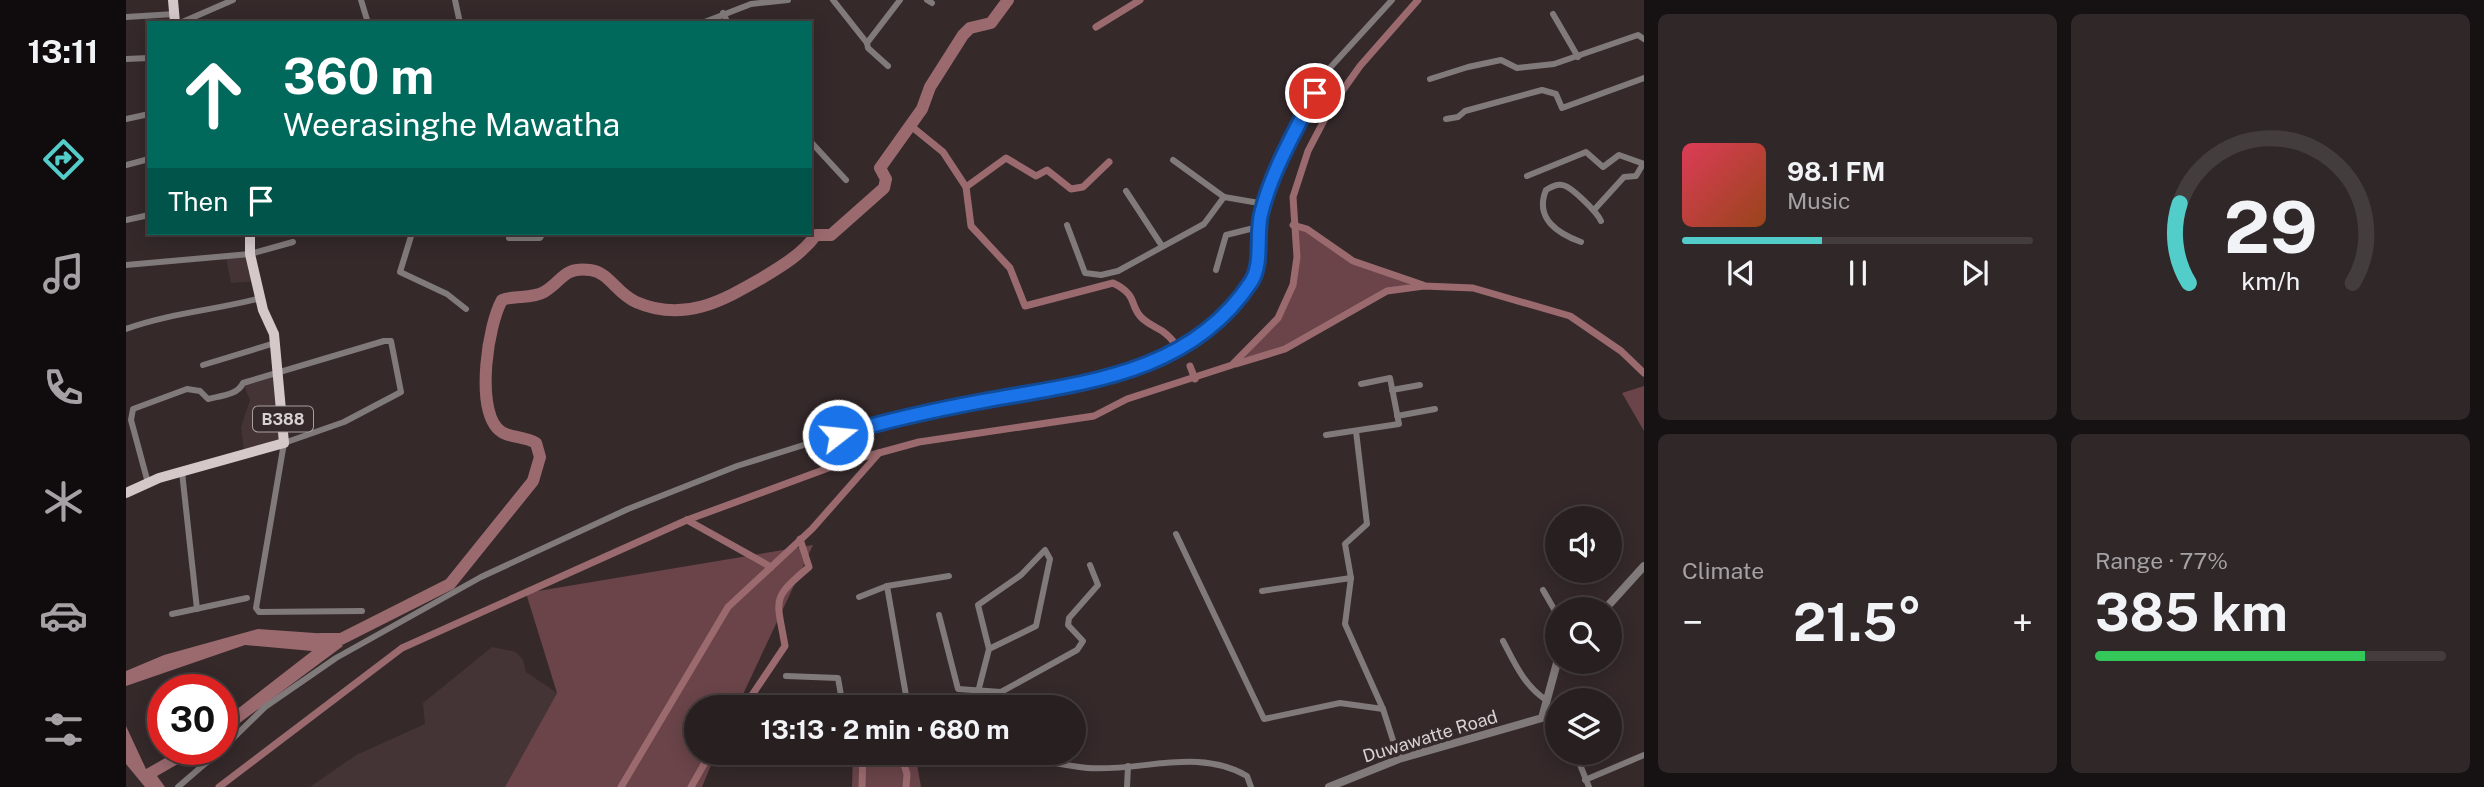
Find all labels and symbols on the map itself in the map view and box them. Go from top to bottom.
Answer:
pin [1285,63,1345,123]
position arrow [801,398,875,472]
road number: B388 [253,406,313,432]
speed limit sign: 30 [147,674,238,765]
street label: Duwawatte Road [1360,706,1500,766]

